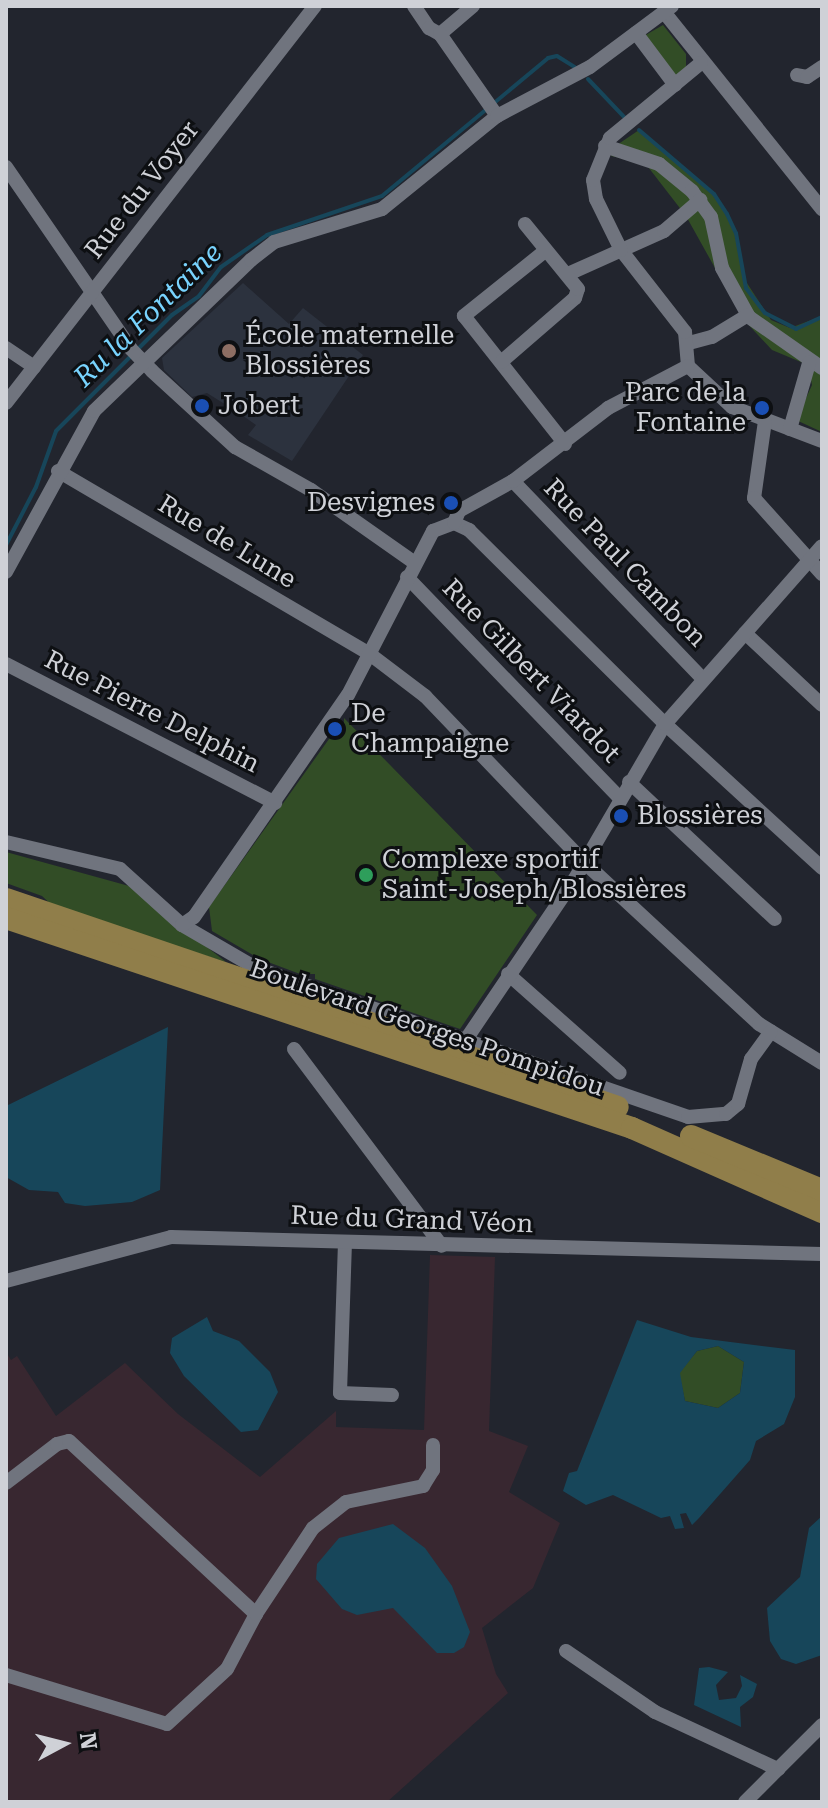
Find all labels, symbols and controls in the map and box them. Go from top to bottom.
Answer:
street label: Rue du Voyer [79,115,205,265]
water label: Ru la Fontaine [67,236,229,394]
place label: École maternelle Blossières [245,320,454,382]
marker: École maternelle Blossières [220,342,238,360]
place label: Parc de la Fontaine [625,377,746,438]
place label: Jobert [218,390,300,422]
marker: Jobert [193,397,211,415]
marker: Parc de la Fontaine [753,399,771,417]
street label: Rue Paul Cambon [537,473,713,653]
place label: Desvignes [307,487,435,519]
street label: Rue de Lune [152,489,302,595]
marker: Desvignes [442,494,460,512]
street label: Rue Gilbert Viardot [435,573,627,769]
street label: Rue Pierre Delphin [39,644,265,780]
place label: De Champaigne [351,698,509,760]
marker: De Champaigne [326,720,344,738]
place label: Blossières [637,800,763,832]
marker: Blossières [612,807,630,825]
place label: Complexe sportif Saint-Joseph/Blossières [382,844,686,906]
marker: Complexe sportif Saint-Joseph/Blossières [357,866,375,884]
street label: Boulevard Georges Pompidou [246,953,608,1103]
street label: Rue du Grand Véon [290,1200,534,1240]
north arrow [24,1704,104,1784]
text: N [75,1731,102,1751]

